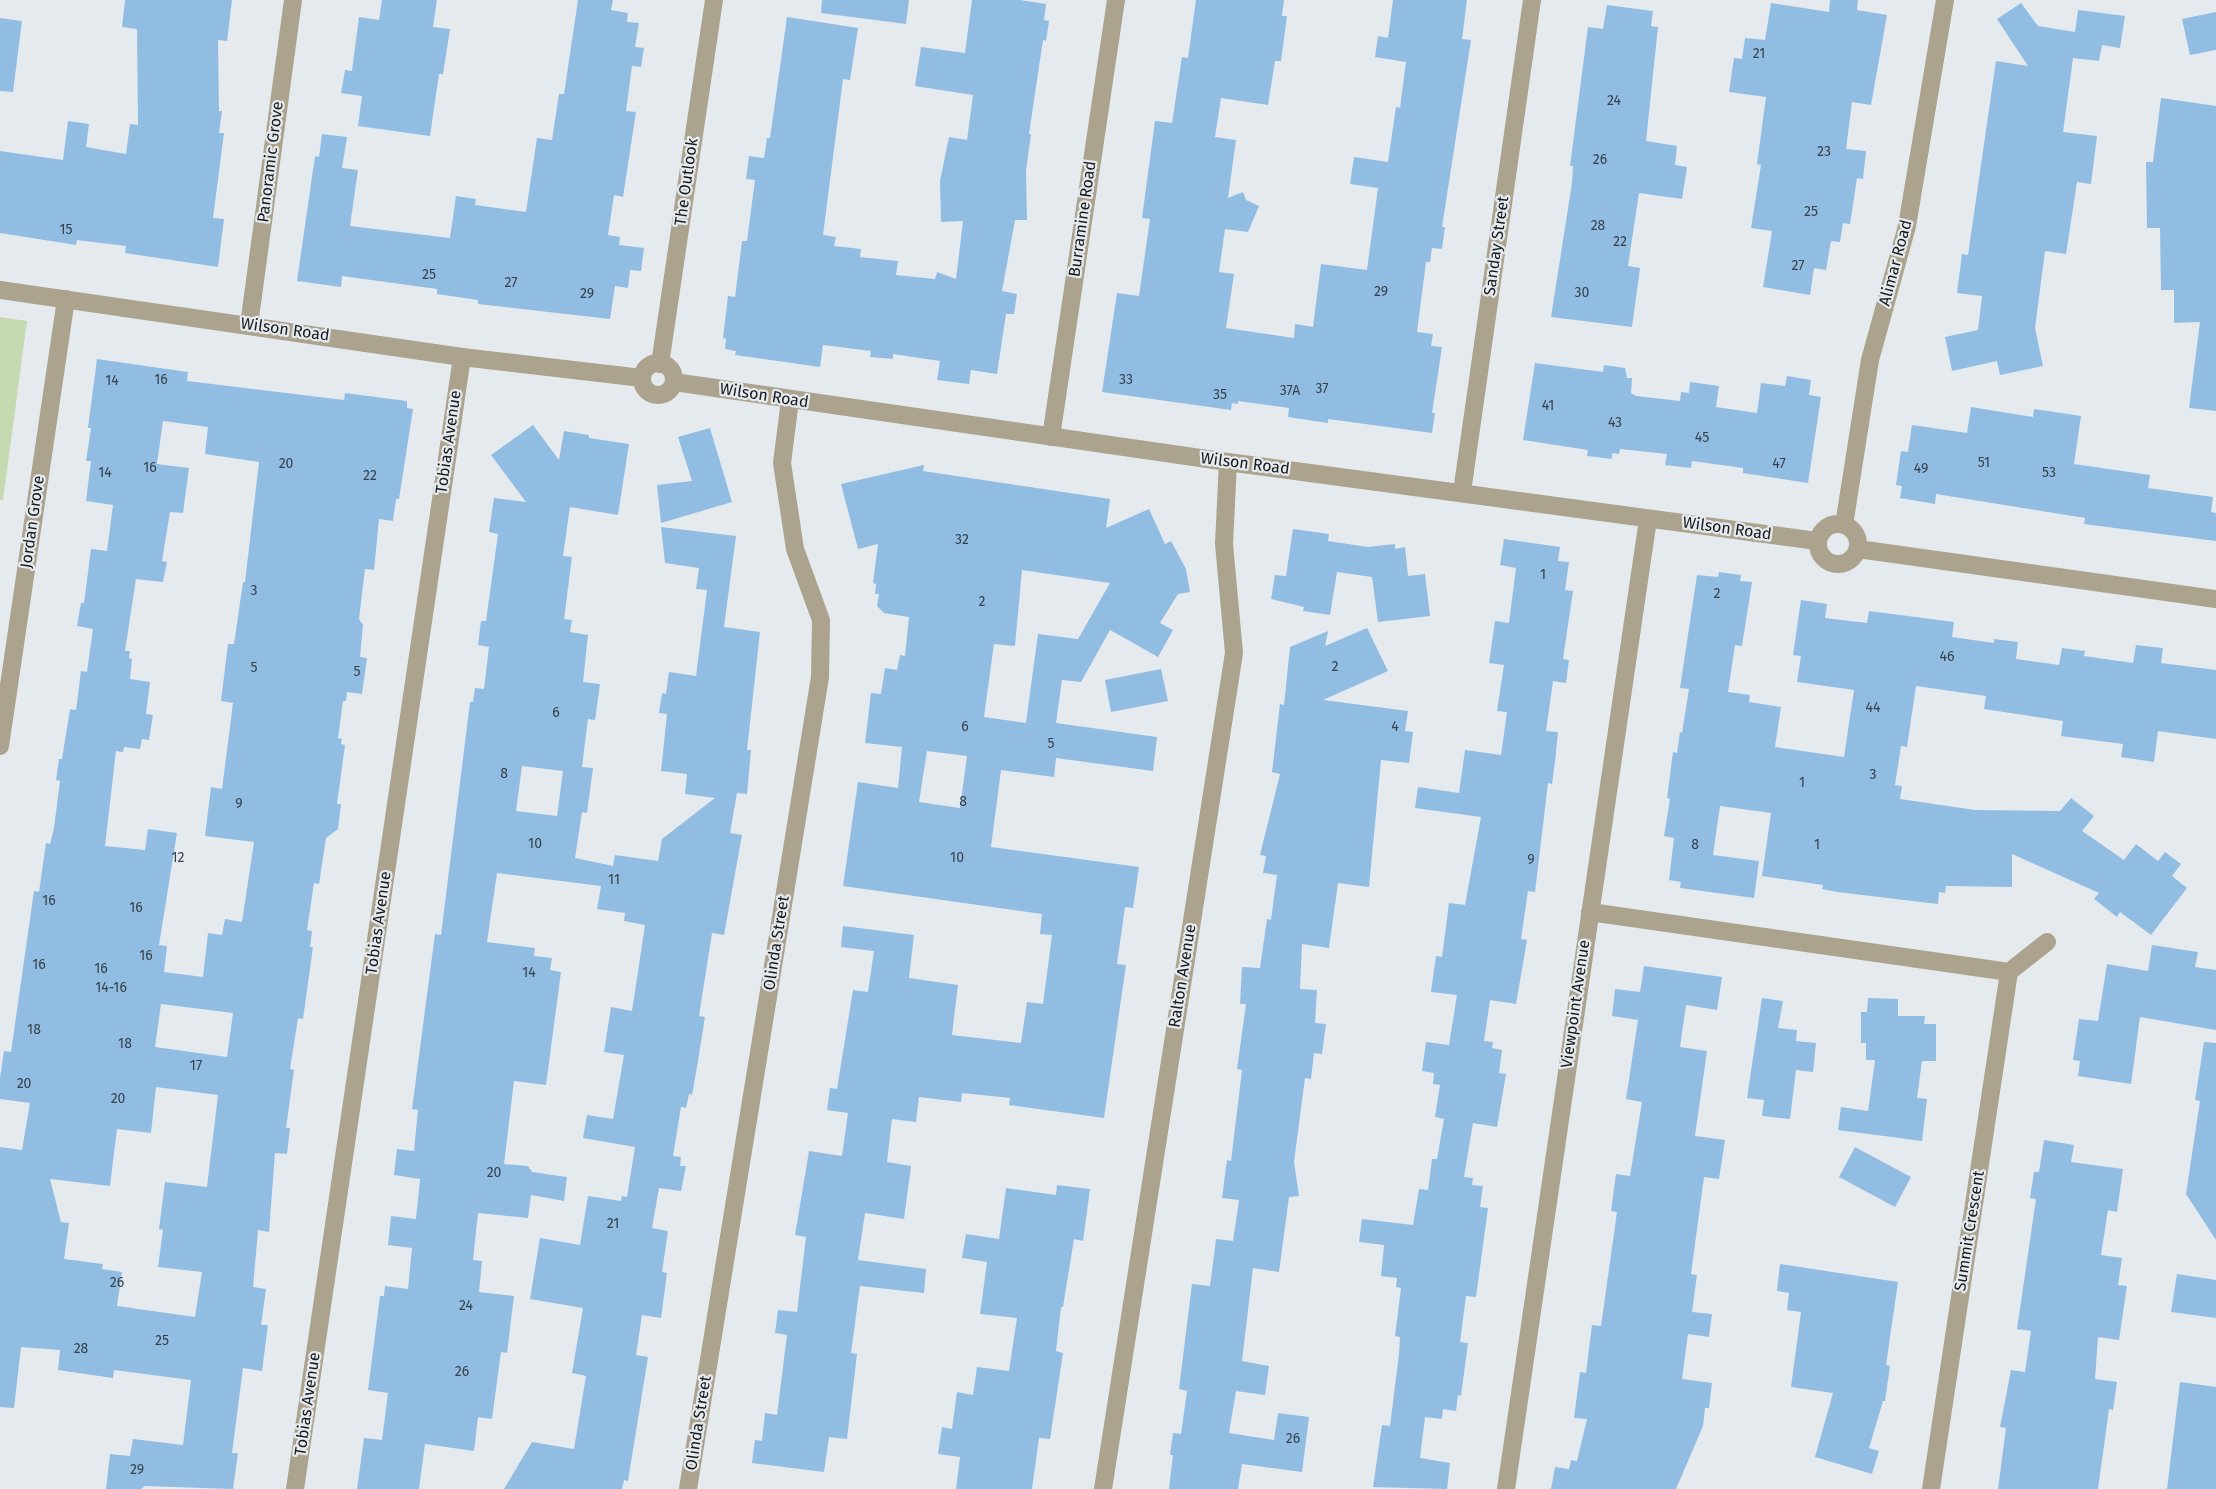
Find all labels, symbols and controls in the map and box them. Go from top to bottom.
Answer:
house number: 21 [1753,46,1765,62]
house number: 24 [1607,93,1621,109]
street label: Panoramic Grove [254,100,288,224]
street label: The Outlook [671,137,703,227]
house number: 23 [1817,144,1831,160]
house number: 26 [1593,152,1607,168]
street label: Burramine Road [1065,160,1101,278]
street label: Sanday Street [1481,195,1513,297]
house number: 25 [1804,204,1818,220]
house number: 28 [1591,218,1605,234]
street label: Alimar Road [1875,218,1917,308]
house number: 15 [59,222,73,238]
house number: 22 [1613,234,1627,250]
house number: 27 [1791,258,1805,274]
house number: 25 [422,267,436,283]
house number: 27 [504,275,518,291]
house number: 29 [1374,284,1388,300]
house number: 30 [1575,285,1589,301]
house number: 29 [580,286,594,302]
street label: Wilson Road [239,314,331,346]
house number: 16 [154,372,168,388]
house number: 33 [1119,372,1133,388]
house number: 14 [105,373,119,389]
street label: Wilson Road [718,379,810,413]
house number: 37 [1315,381,1329,397]
house number: 37A [1280,383,1300,399]
house number: 35 [1213,387,1227,403]
street label: Tobias Avenue [432,389,466,495]
house number: 41 [1542,398,1554,414]
house number: 43 [1608,415,1622,431]
house number: 45 [1695,430,1709,446]
street label: Wilson Road [1199,449,1291,479]
house number: 51 [1978,455,1990,471]
house number: 20 [279,456,293,472]
house number: 47 [1772,456,1786,472]
house number: 16 [143,460,157,476]
house number: 49 [1914,461,1928,477]
house number: 14 [98,465,112,481]
house number: 53 [2042,465,2056,481]
house number: 22 [363,468,377,484]
street label: Jordan Grove [17,474,49,570]
street label: Wilson Road [1681,513,1773,545]
house number: 32 [955,532,969,548]
house number: 1 [1540,567,1546,583]
house number: 3 [251,583,257,599]
house number: 2 [1714,586,1720,602]
house number: 2 [979,594,985,610]
house number: 46 [1940,649,1954,665]
house number: 2 [1332,659,1338,675]
house number: 5 [250,660,258,676]
house number: 5 [353,664,361,680]
house number: 44 [1866,700,1880,716]
house number: 6 [552,705,560,721]
house number: 6 [961,719,969,735]
house number: 4 [1391,719,1399,735]
house number: 5 [1047,736,1055,752]
house number: 8 [500,766,508,782]
house number: 3 [1870,767,1876,783]
house number: 1 [1799,775,1805,791]
house number: 8 [959,794,967,810]
house number: 9 [235,796,243,812]
house number: 10 [528,836,542,852]
house number: 8 [1691,837,1699,853]
house number: 1 [1814,837,1820,853]
house number: 12 [172,850,184,866]
house number: 10 [950,850,964,866]
house number: 9 [1527,852,1535,868]
street label: Tobias Avenue [362,870,396,976]
house number: 11 [608,872,620,888]
house number: 16 [42,893,56,909]
street label: Olinda Street [760,894,794,992]
house number: 16 [129,900,143,916]
street label: Ralton Avenue [1165,923,1201,1029]
street label: Viewpoint Avenue [1557,939,1595,1069]
house number: 16 [139,948,153,964]
house number: 16 [32,957,46,973]
house number: 16 [94,961,108,977]
house number: 14 [522,965,536,981]
house number: 14-16 [95,980,127,996]
house number: 18 [27,1022,41,1038]
house number: 18 [118,1036,132,1052]
house number: 17 [190,1058,202,1074]
house number: 20 [17,1076,31,1092]
house number: 20 [111,1091,125,1107]
house number: 20 [487,1165,501,1181]
street label: Summit Crescent [1951,1169,1989,1293]
house number: 21 [607,1216,619,1232]
house number: 26 [110,1275,124,1291]
house number: 24 [459,1298,473,1314]
house number: 25 [155,1333,169,1349]
house number: 28 [74,1341,88,1357]
street label: Tobias Avenue [291,1351,325,1457]
house number: 26 [455,1364,469,1380]
street label: Olinda Street [682,1374,716,1472]
house number: 26 [1286,1431,1300,1447]
house number: 29 [130,1462,144,1478]

